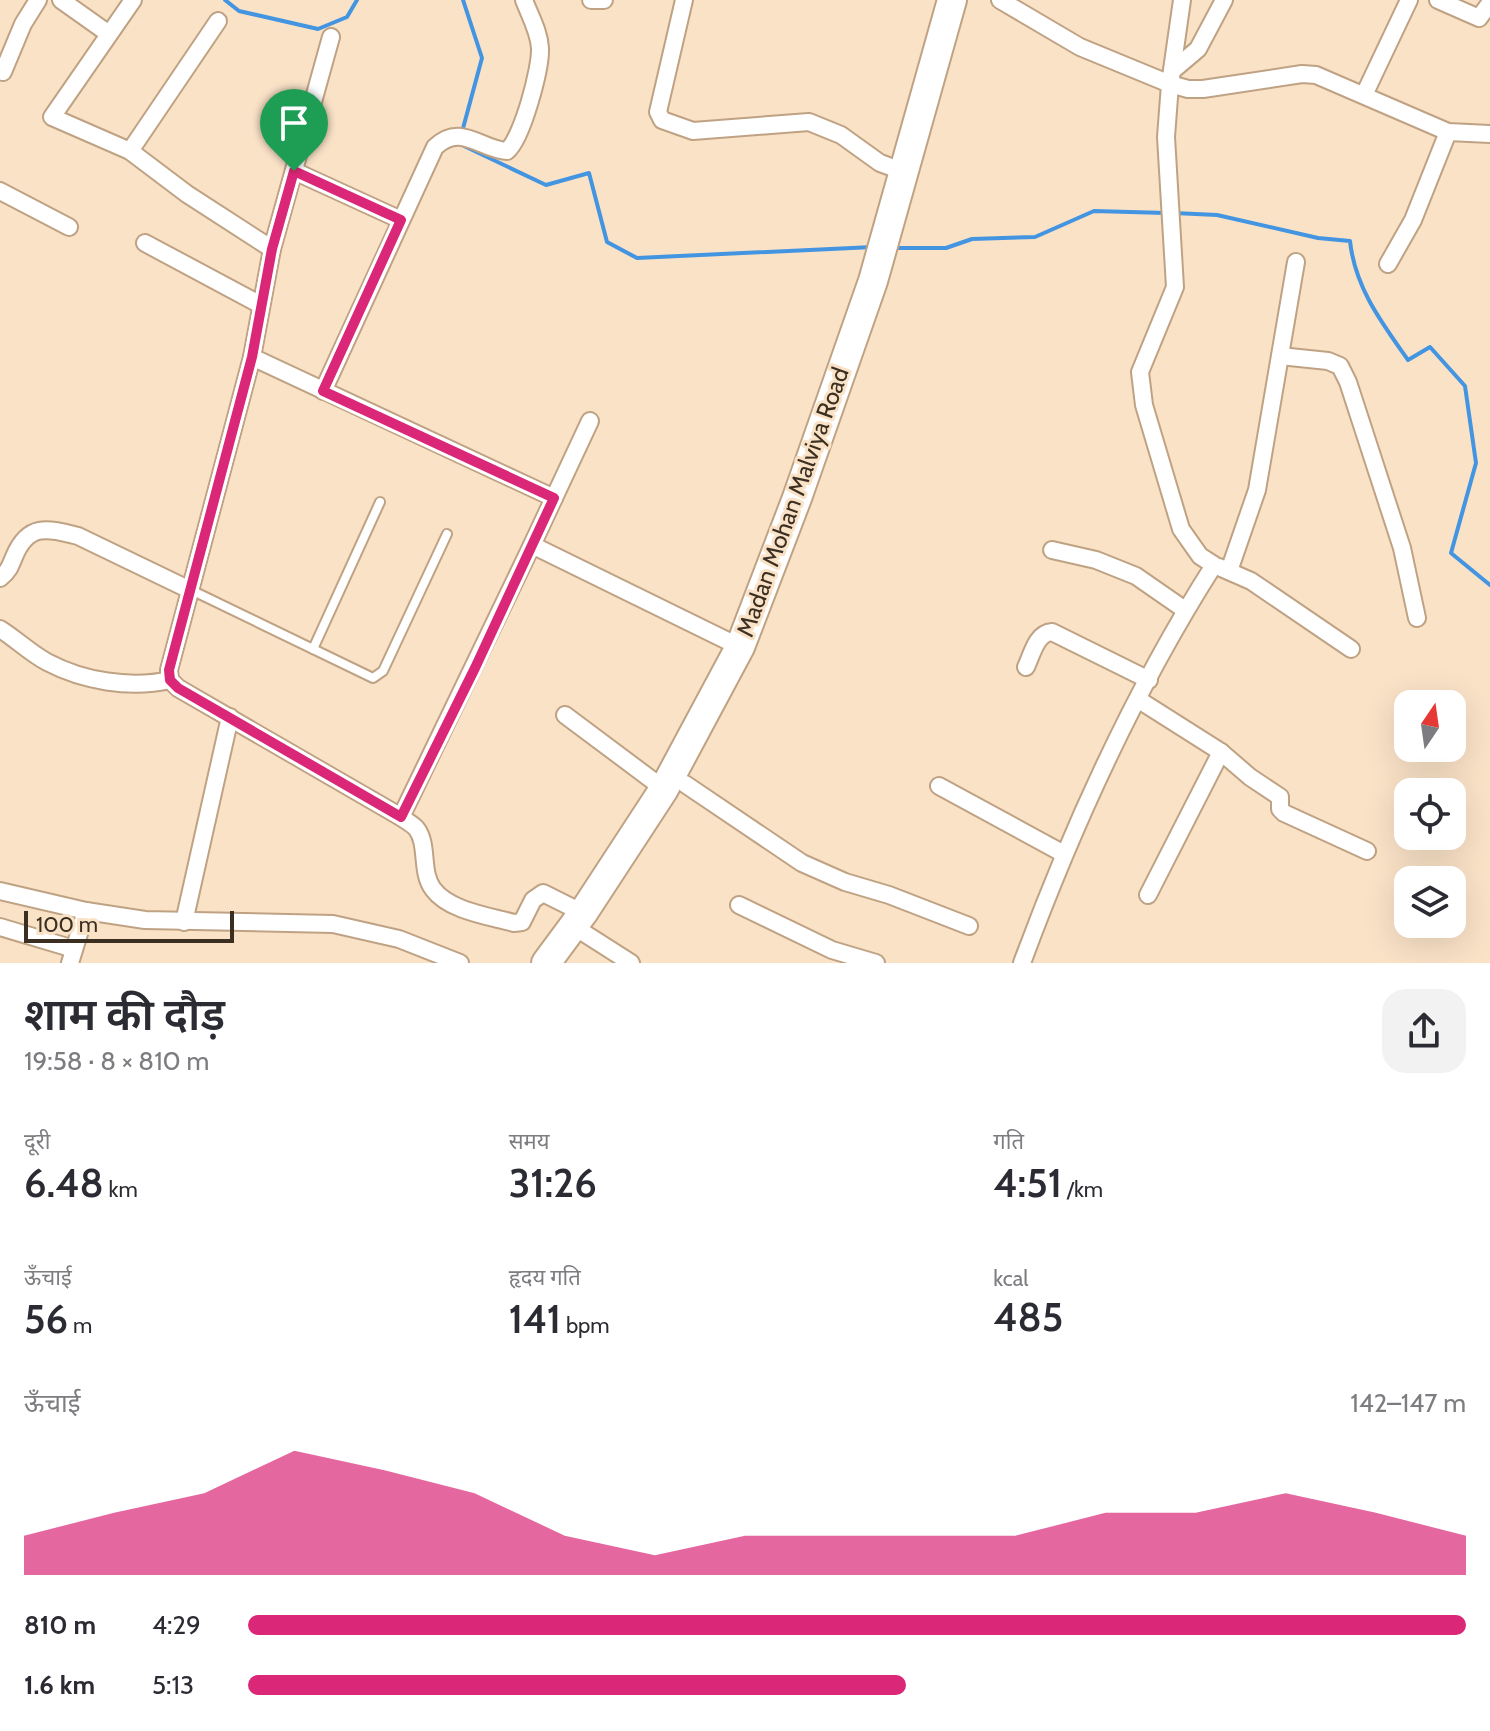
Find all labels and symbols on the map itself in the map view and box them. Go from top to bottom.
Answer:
pin [260,89,328,171]
street label: Madan Mohan Malviya Road [730,363,855,640]
north arrow [1394,690,1466,762]
scale bar [24,907,234,943]

